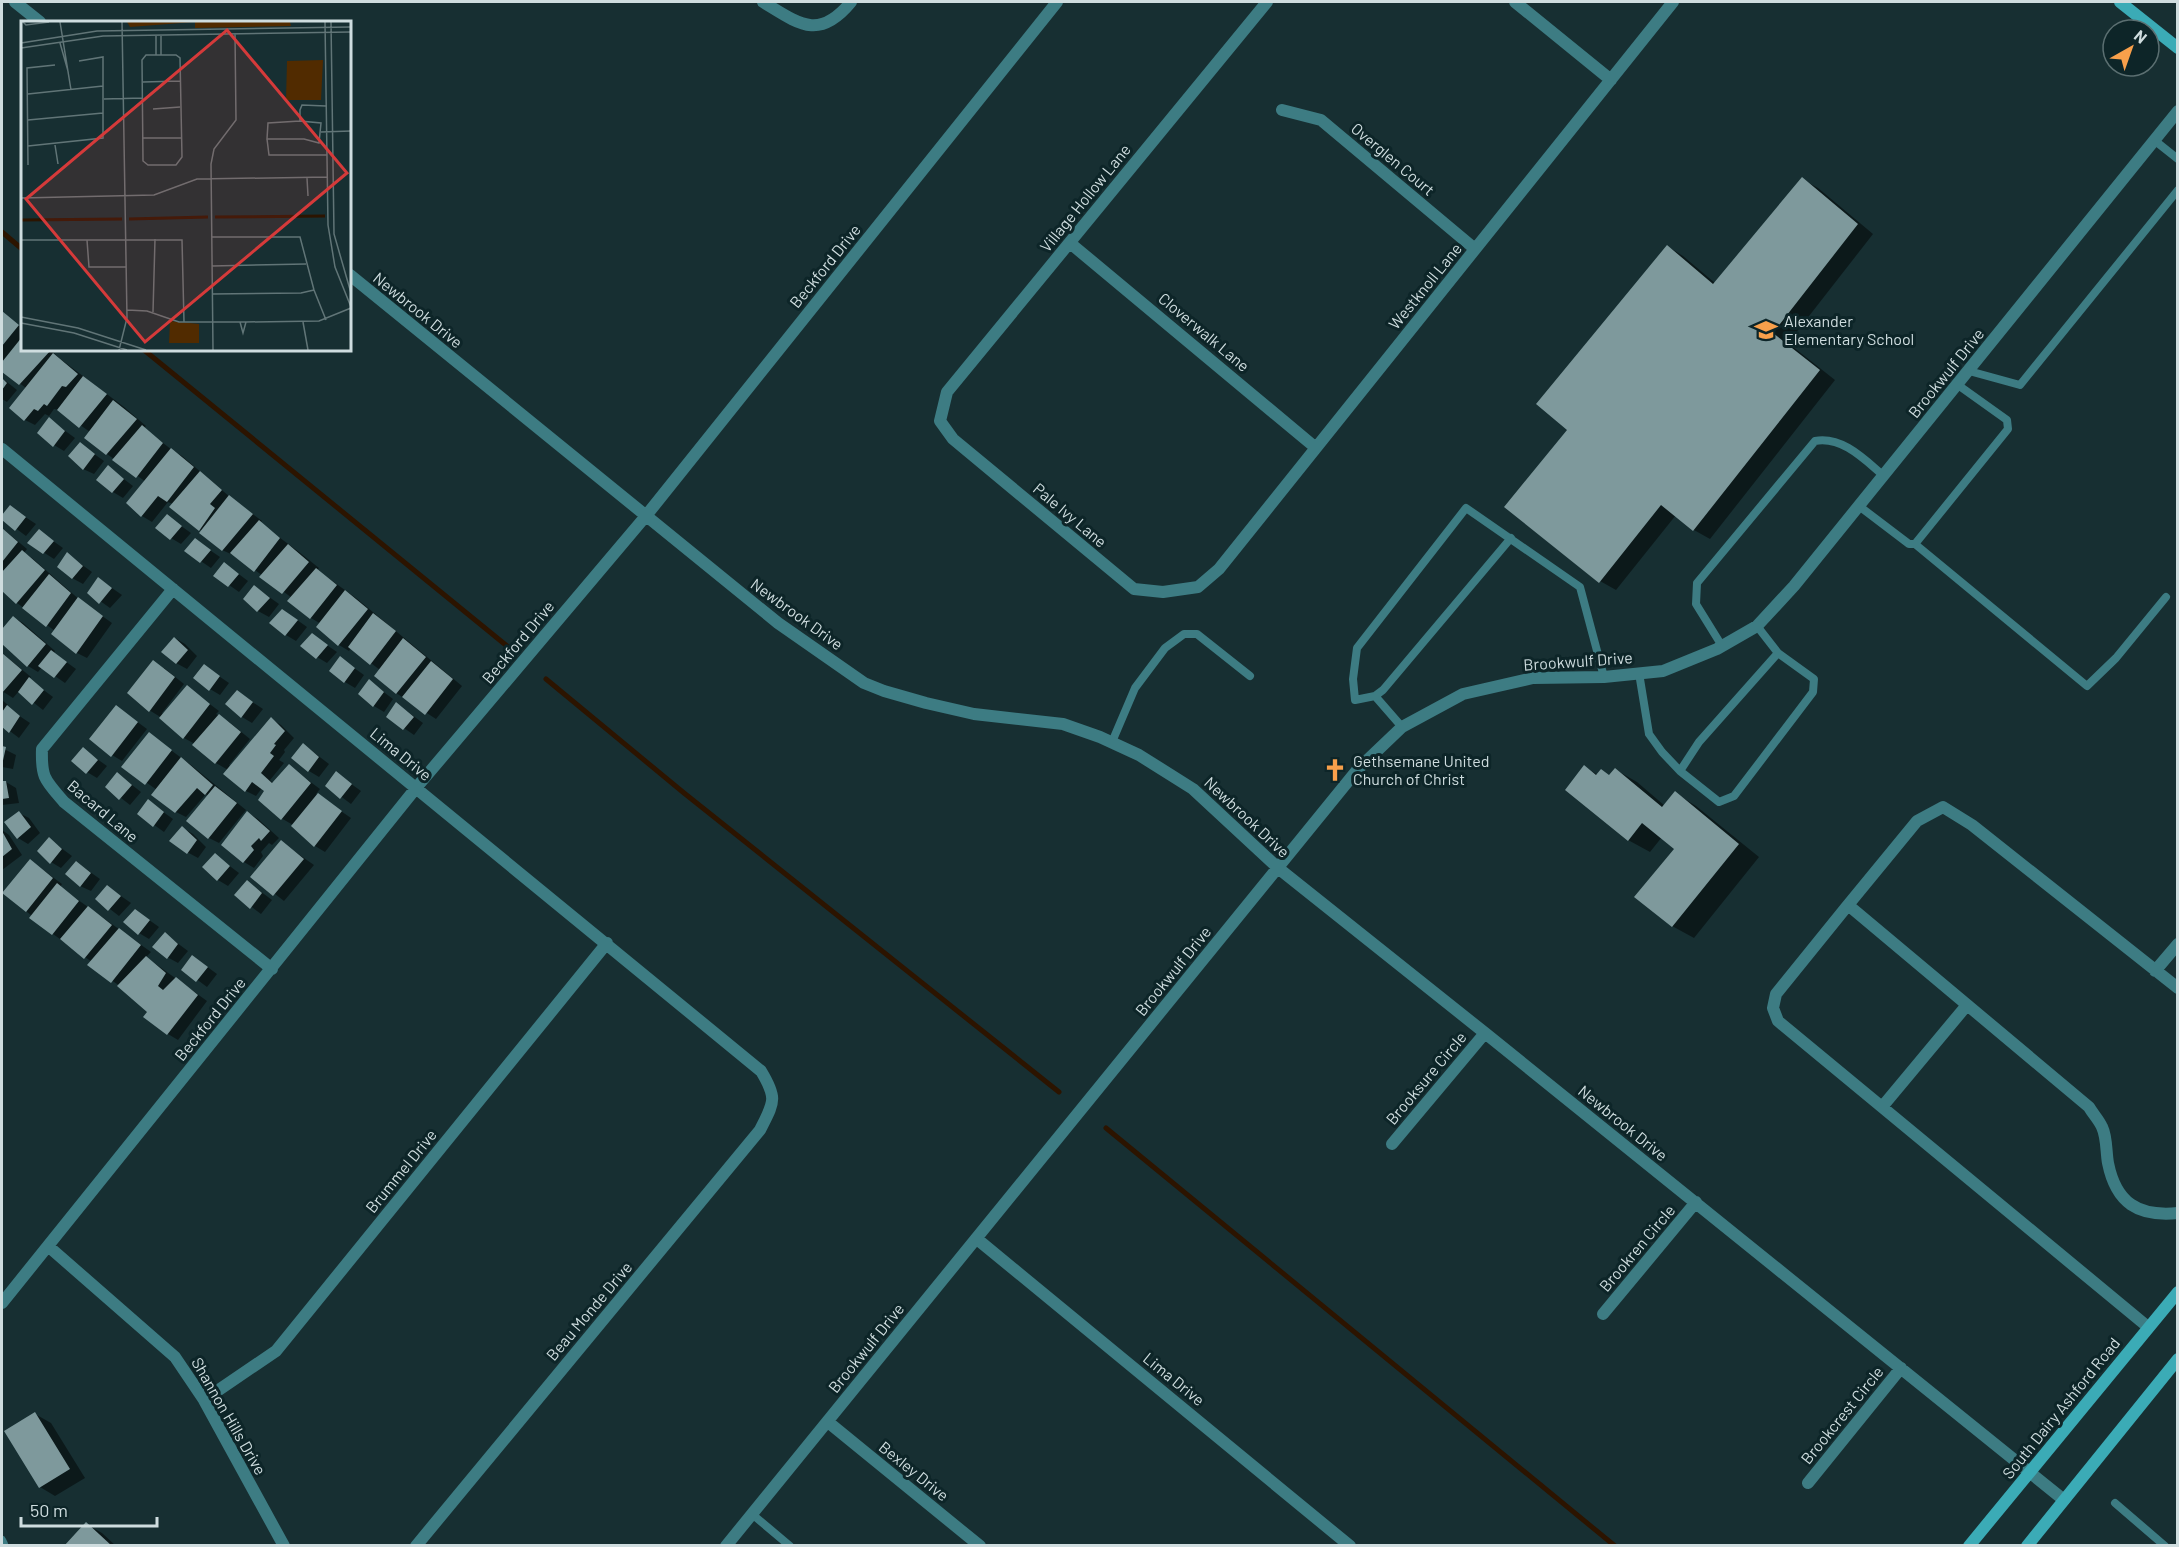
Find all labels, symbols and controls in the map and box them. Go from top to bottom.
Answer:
north arrow [2101,18,2161,78]
inset map [21,21,351,351]
text: N [2131,25,2151,47]
street label: Overglen Court [1348,118,1439,199]
street label: Village Hollow Lane [1035,140,1134,255]
street label: Beckford Drive [785,220,864,311]
street label: Westknoll Lane [1384,239,1465,333]
street label: Newbrook Drive [370,268,467,351]
street label: Cloverwalk Lane [1155,288,1254,375]
place label: Alexander Elementary School [1784,311,1914,348]
school or university icon: Alexander Elementary School [1753,317,1779,343]
street label: Brookwulf Drive [1904,324,1987,421]
street label: Pale Ivy Lane [1030,479,1111,551]
street label: Newbrook Drive [747,574,847,653]
street label: Beckford Drive [478,597,558,687]
street label: Brookwulf Drive [1523,647,1633,674]
street label: Lima Drive [367,723,436,784]
place label: Gethsemane United Church of Christ [1353,751,1489,788]
church icon: Gethsemane United Church of Christ [1322,757,1348,783]
street label: Newbrook Drive [1201,772,1294,861]
street label: Bacard Lane [64,776,143,846]
street label: Brookwulf Drive [1131,922,1214,1019]
street label: Beckford Drive [170,973,249,1064]
street label: Brooksure Circle [1381,1028,1470,1128]
street label: Newbrook Drive [1575,1081,1672,1164]
street label: Brummel Drive [361,1125,440,1216]
street label: Brookren Circle [1595,1200,1678,1295]
street label: Beau Monde Drive [542,1257,635,1364]
street label: Brookwulf Drive [824,1299,907,1396]
street label: South Dairy Ashford Road [1998,1333,2123,1482]
street label: Lima Drive [1140,1348,1209,1409]
street label: Shannon Hills Drive [188,1354,271,1478]
street label: Brookcrest Circle [1796,1362,1887,1467]
street label: Bexley Drive [876,1437,953,1504]
scale bar [21,1490,158,1528]
text: 50 m [30,1499,68,1521]

